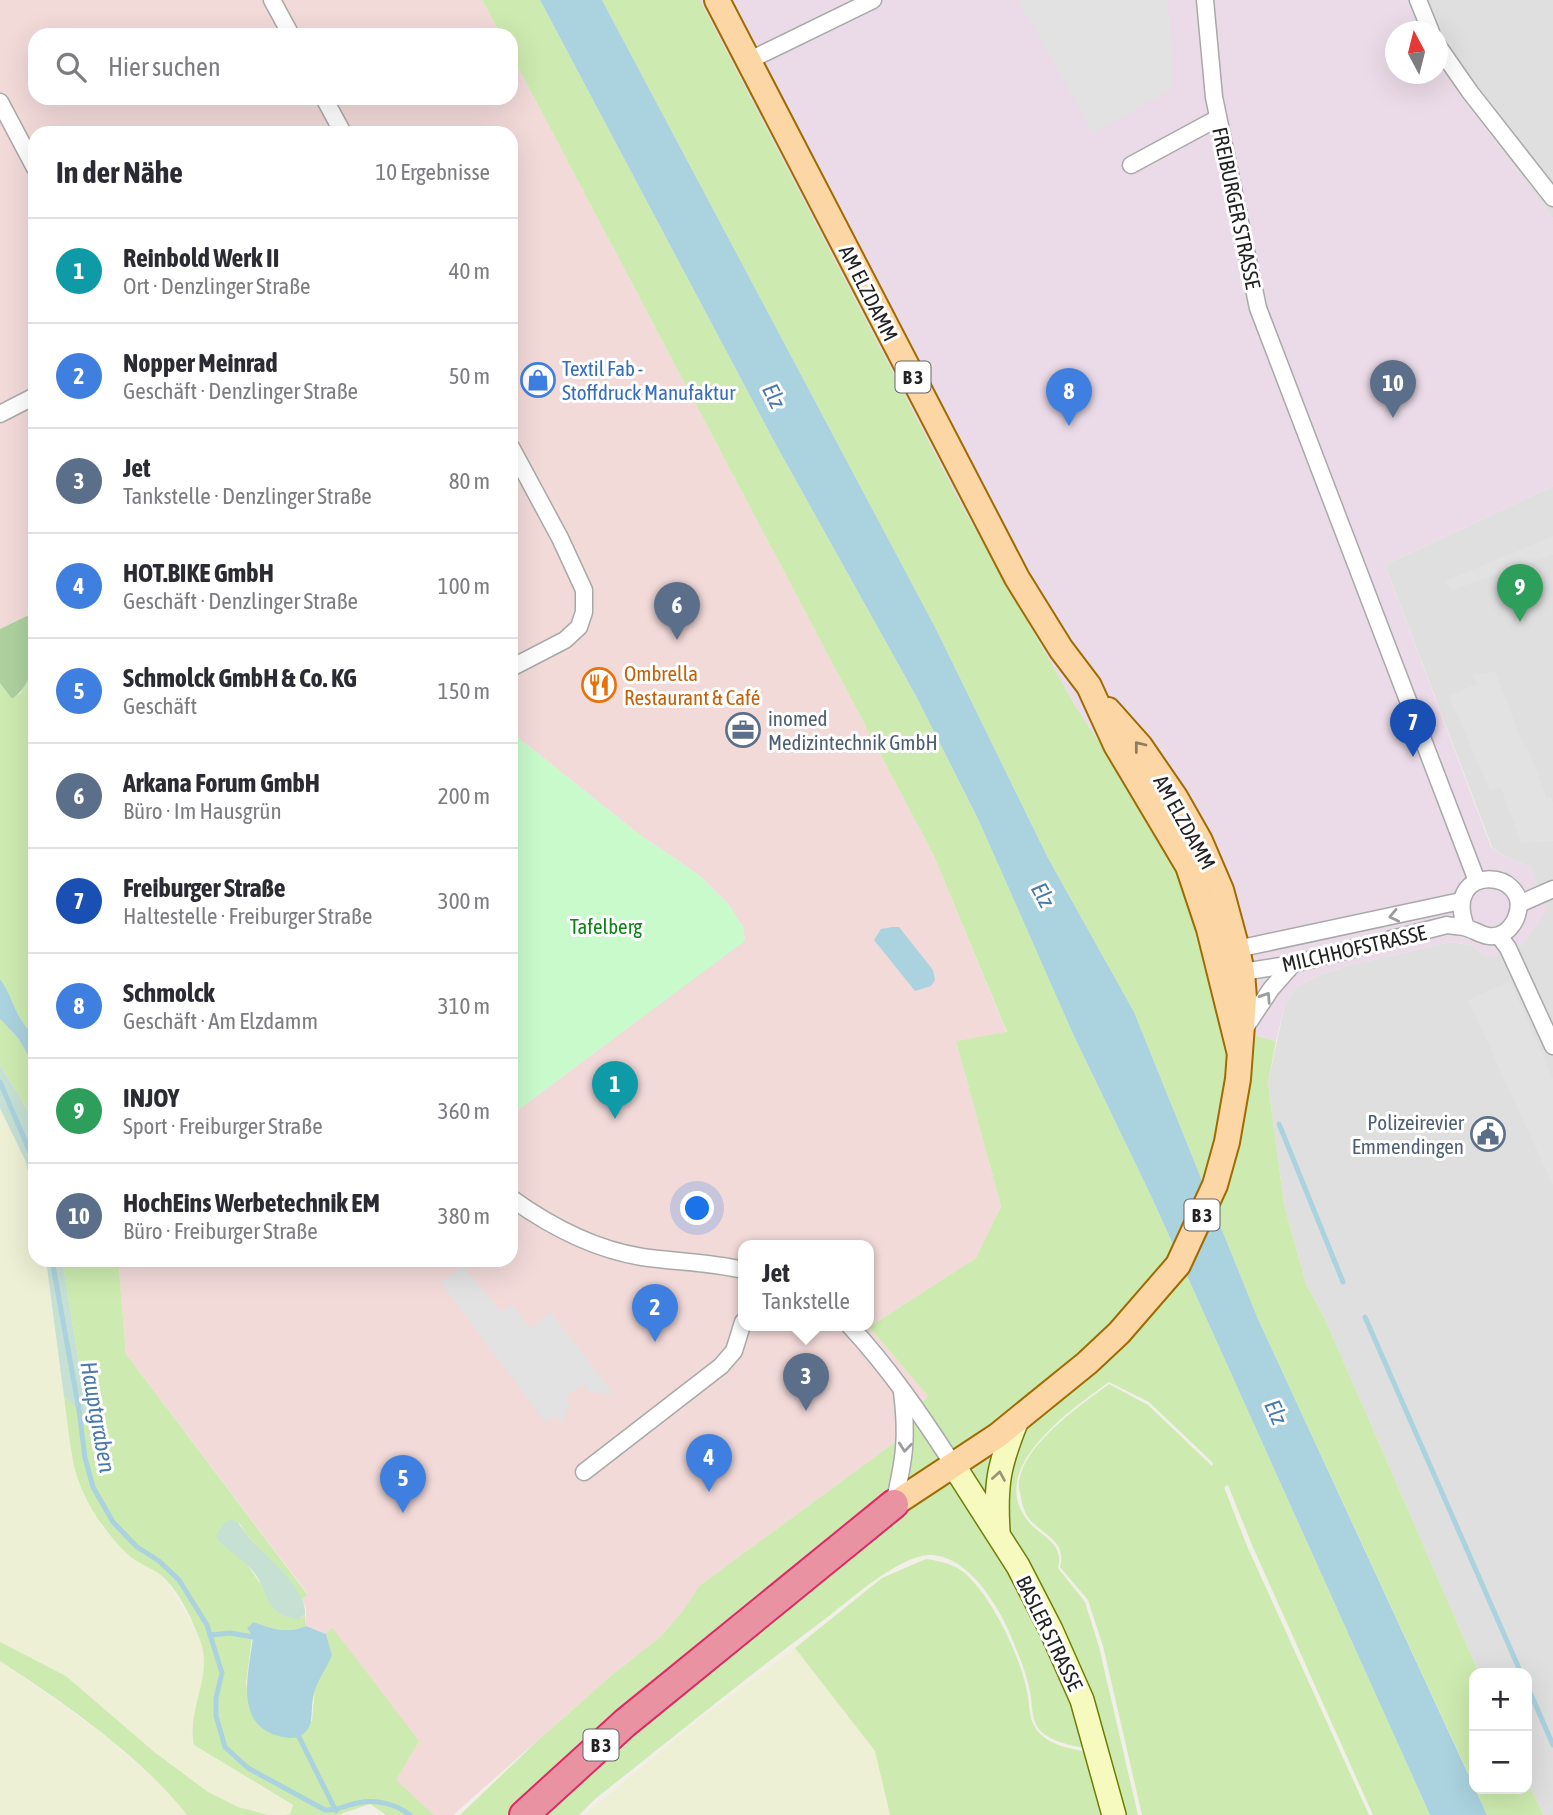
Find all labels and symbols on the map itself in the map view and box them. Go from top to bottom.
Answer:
north arrow [1385,21,1448,84]
street label: FREIBURGER STRASSE [1208,125,1266,291]
street label: AM ELZDAMM [835,241,903,345]
place label: Textil Fab - Stoffdruck Manufaktur [562,356,736,404]
pin: 10 [1370,360,1416,418]
shop icon: Textil Fab - Stoffdruck Manufaktur [519,361,557,399]
road number: B 3 [895,362,930,392]
pin: 8 [1046,368,1092,426]
water label: Elz [757,379,791,413]
pin: 9 [1497,564,1543,622]
pin: 6 [654,582,700,640]
place label: Ombrella Restaurant & Café [624,661,760,709]
restaurant icon: Ombrella Restaurant & Café [580,666,618,704]
pin: 7 [1390,699,1436,757]
place label: inomed Medizintechnik GmbH [768,706,938,754]
office icon: inomed Medizintechnik GmbH [724,711,762,749]
one-way arrow [1134,742,1147,754]
street label: AM ELZDAMM [1149,771,1221,873]
water label: Elz [1026,878,1061,912]
one-way arrow [1388,907,1400,922]
park label: Tafelberg [570,914,642,938]
street label: MILCHHOFSTRASSE [1280,920,1428,976]
one-way arrow [1258,992,1270,1005]
pin: 1 [592,1061,638,1119]
place label: Polizeirevier Emmendingen [1352,1110,1465,1158]
public building icon: Polizeirevier Emmendingen [1469,1115,1507,1153]
your location [680,1191,714,1225]
road number: B 3 [1184,1200,1220,1231]
pin: 2 [632,1284,678,1342]
pin: 3 [783,1353,829,1411]
water label: Hauptgraben [75,1359,121,1475]
water label: Elz [1259,1396,1293,1429]
pin: 4 [686,1434,732,1492]
one-way arrow [898,1442,913,1453]
pin: 5 [380,1455,426,1513]
one-way arrow [991,1470,1006,1482]
street label: BASLER STRASSE [1012,1572,1088,1694]
road number: B 3 [584,1730,618,1760]

